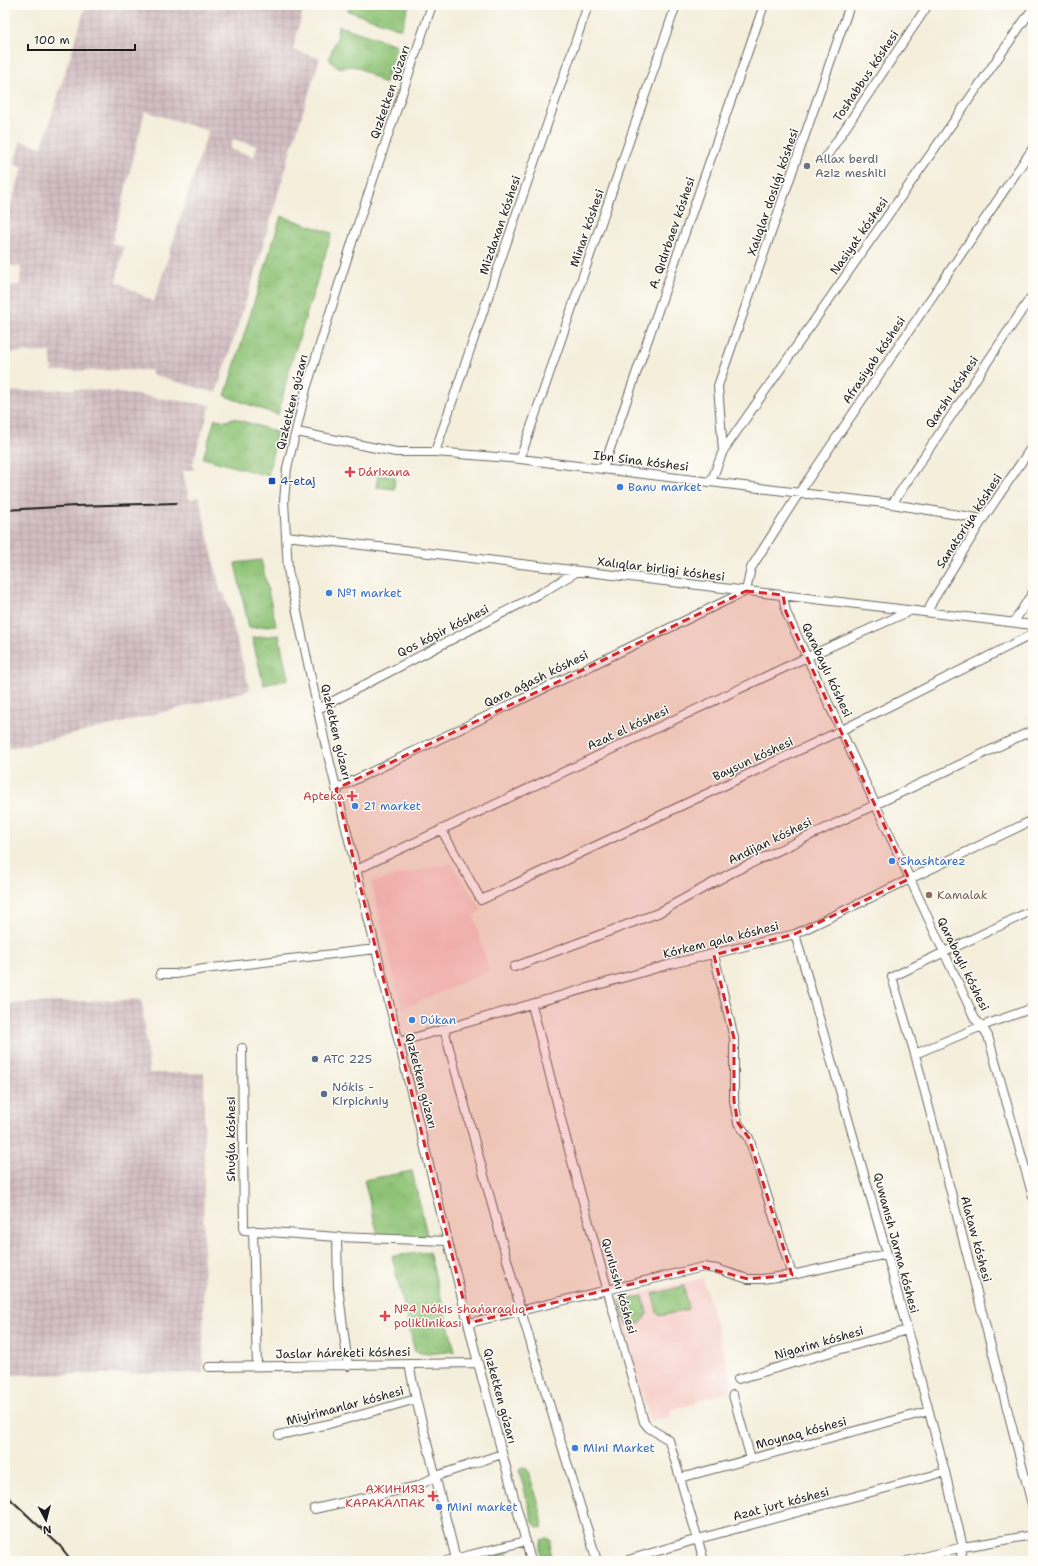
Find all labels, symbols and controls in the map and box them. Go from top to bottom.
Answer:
scale bar [28,26,135,52]
street label: Toshabbus kóshesi [830,27,902,125]
text: 100 m [34,32,70,48]
street label: Qızketken gúzarı [366,43,414,141]
street label: Xalıqlar doslıǵı kóshesi [744,126,802,258]
place label: Allax berdi Aziz meshiti [815,151,886,181]
marker: Allax berdi Aziz meshiti [802,161,812,171]
street label: Mizdaxan kóshesi [476,173,524,277]
street label: A. Qıdırbaev kóshesi [645,175,699,291]
street label: Minar kóshesi [566,187,608,269]
street label: Nasiyat kóshesi [826,194,892,278]
street label: Afrasiyab kóshesi [839,313,909,407]
street label: Qızketken gúzarı [272,352,312,452]
street label: Qarshı kóshesi [922,353,982,431]
street label: Ibn Sina kóshesi [592,447,690,475]
place label: Dárixana [358,464,411,480]
marker: Dárixana [345,467,355,477]
street label: Sanatoriya kóshesi [932,471,1006,571]
place label: 4-etaj [280,473,316,489]
marker: 4-etaj [267,476,277,486]
place label: Banu market [628,479,702,495]
marker: Banu market [615,482,625,492]
street label: Xalıqlar birligi kóshesi [596,553,726,585]
place label: №1 market [337,585,402,601]
marker: №1 market [324,588,334,598]
street label: Qos kópir kóshesi [394,601,492,661]
street label: Qarabaylı kóshesi [798,620,856,720]
street label: Qara aǵash kóshesi [481,647,591,711]
street label: Qızketken gúzarı [317,682,355,782]
street label: Azat el kóshesi [585,702,671,754]
street label: Baysun kóshesi [710,733,796,785]
place label: Apteka [303,788,345,804]
marker: Apteka [347,791,357,801]
place label: 21 market [363,798,421,814]
marker: 21 market [350,801,360,811]
street label: Andijan kóshesi [726,814,814,868]
place label: Shashtarez [900,853,966,869]
marker: Shashtarez [887,856,897,866]
place label: Kamalak [937,887,988,903]
marker: Kamalak [924,890,934,900]
street label: Qarabaylı kóshesi [933,914,993,1014]
street label: Kórkem qala kóshesi [661,918,781,962]
place label: Dúkan [420,1012,456,1028]
marker: Dúkan [407,1015,417,1025]
street label: Qızketken gúzarı [401,1031,441,1131]
place label: АТС 225 [323,1051,372,1067]
marker: АТС 225 [310,1054,320,1064]
place label: Nókis - Kirpichniy [332,1079,389,1109]
marker: Nókis - Kirpichniy [319,1089,329,1099]
street label: Shuǵla kóshesi [223,1096,239,1182]
street label: Quwanısh Jarma kóshesi [870,1171,922,1315]
street label: Alataw kóshesi [957,1194,995,1284]
street label: Qurılısshı kóshesi [598,1236,640,1336]
place label: №4 Nókis shańaraqlıq poliklinikası [394,1301,526,1331]
marker: №4 Nókis shańaraqlıq poliklinikası [379,1310,391,1322]
street label: Nigarim kóshesi [773,1323,865,1363]
street label: Jaslar háreketi kóshesi [275,1344,411,1362]
street label: Qızketken gúzarı [480,1346,520,1446]
street label: Miyirimanlar kóshesi [284,1383,406,1429]
street label: Moynaq kóshesi [754,1413,848,1453]
place label: Mini Market [583,1440,655,1456]
marker: Mini Market [570,1443,580,1453]
place label: АЖИНИЯЗ КАРАКАЛПАК [345,1481,425,1511]
street label: Azat jurt kóshesi [731,1483,831,1525]
marker: АЖИНИЯЗ КАРАКАЛПАК [428,1491,438,1501]
place label: Mini market [447,1499,518,1515]
north arrow [26,1500,66,1540]
marker: Mini market [434,1502,444,1512]
text: N [42,1521,52,1537]

